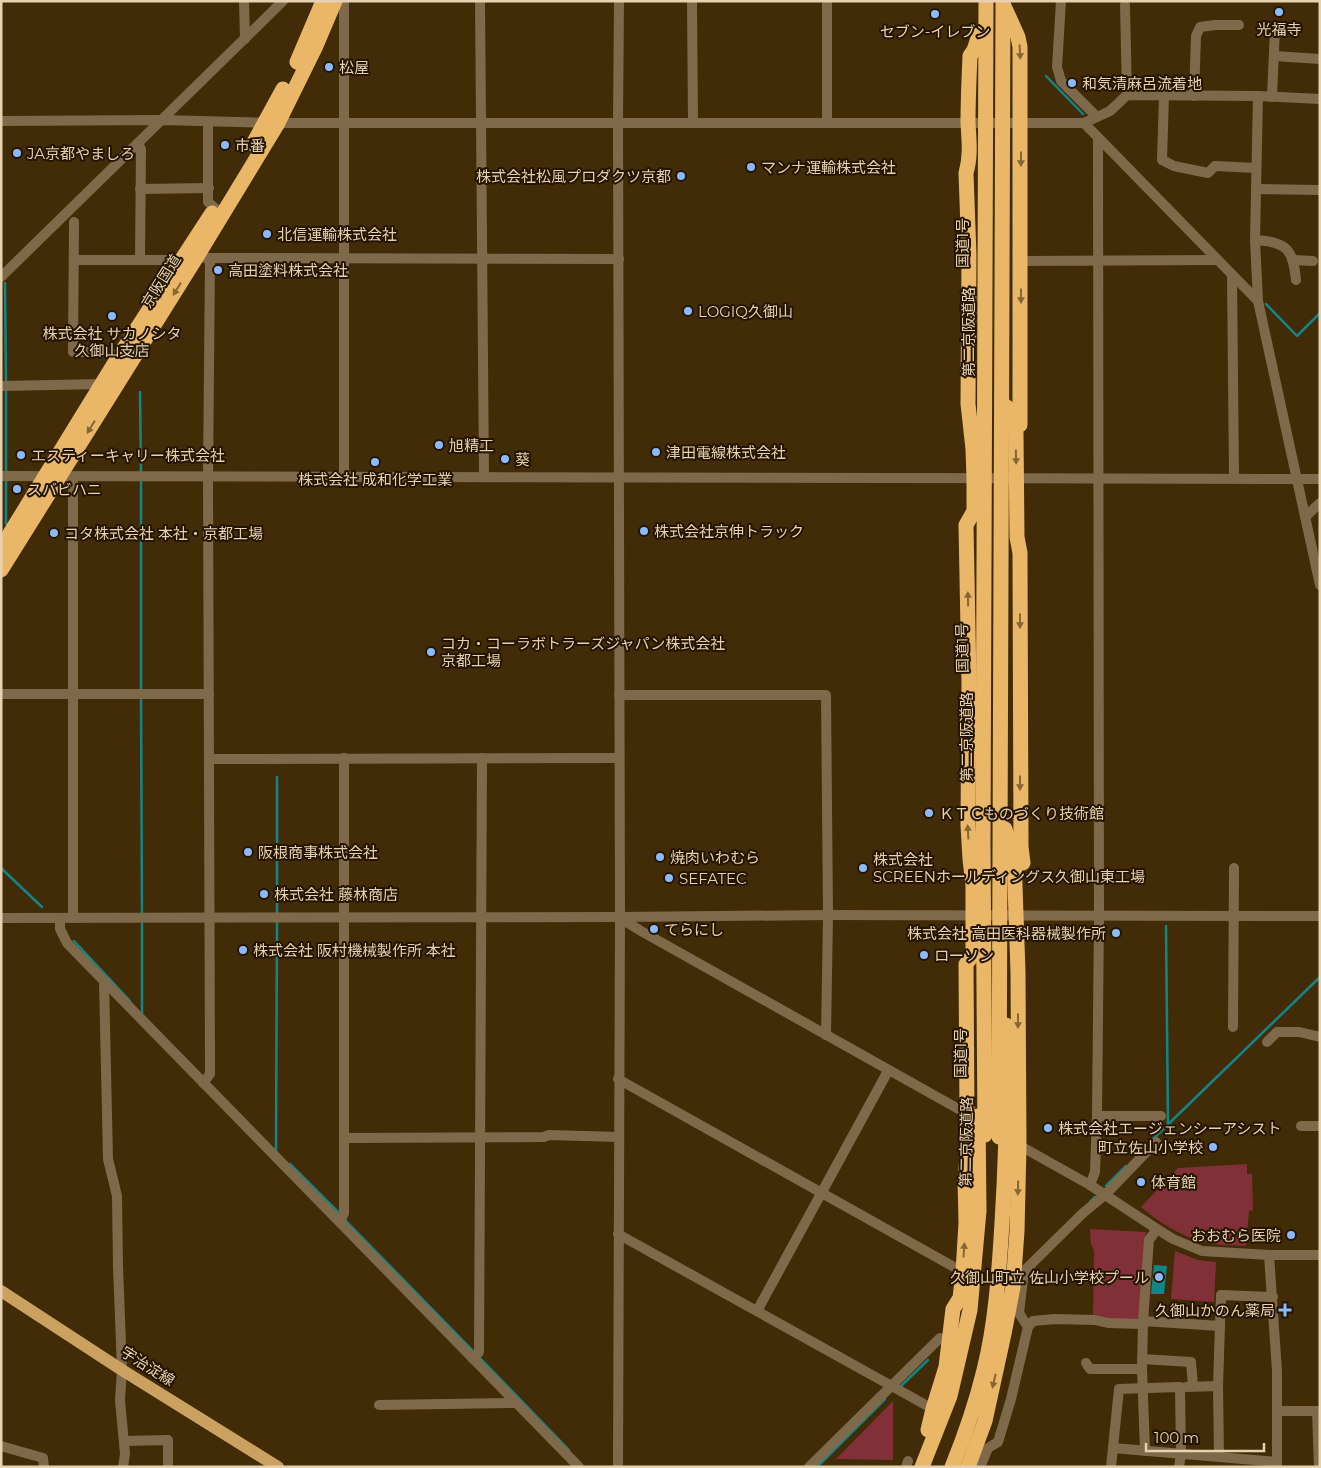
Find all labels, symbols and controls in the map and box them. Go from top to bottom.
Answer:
marker: 光福寺 [1273,6,1285,18]
marker: セブン-イレブン [929,8,941,20]
place label: 光福寺 [1256,20,1302,39]
place label: セブン-イレブン [880,22,990,41]
one-way arrow [1016,44,1024,60]
place label: 松屋 [339,58,369,77]
marker: 松屋 [323,61,335,73]
place label: 和気清麻呂流着地 [1082,74,1202,93]
marker: 和気清麻呂流着地 [1066,77,1078,89]
place label: 市番 [235,136,265,155]
marker: 市番 [219,139,231,151]
place label: JA京都やましろ [26,144,135,163]
marker: JA京都やましろ [11,147,23,159]
one-way arrow [1017,151,1025,167]
place label: マンナ運輸株式会社 [761,158,896,177]
marker: マンナ運輸株式会社 [745,161,757,173]
place label: 株式会社松風プロダクツ京都 [476,167,671,186]
marker: 株式会社松風プロダクツ京都 [675,170,687,182]
street label: 国道1号 [953,218,972,268]
place label: 北信運輸株式会社 [277,225,397,244]
marker: 北信運輸株式会社 [261,228,273,240]
street label: 京阪国道 [137,251,185,311]
place label: 高田塗料株式会社 [228,261,348,280]
marker: 高田塗料株式会社 [212,264,224,276]
one-way arrow [172,282,181,295]
street label: 第二京阪道路 [959,287,978,377]
one-way arrow [1017,289,1025,305]
place label: LOGIQ久御山 [698,302,793,321]
marker: LOGIQ久御山 [682,305,694,317]
marker: 株式会社 サカノシタ 久御山支店 [106,310,118,322]
place label: 株式会社 サカノシタ 久御山支店 [43,324,181,360]
one-way arrow [86,420,95,433]
place label: 旭精工 [449,436,494,455]
marker: 旭精工 [433,439,445,451]
place label: 津田電線株式会社 [666,443,786,462]
place label: エスティーキャリー株式会社 [31,446,225,465]
marker: 津田電線株式会社 [650,446,662,458]
marker: エスティーキャリー株式会社 [15,449,27,461]
place label: 葵 [515,450,530,469]
one-way arrow [1012,450,1020,466]
marker: 葵 [499,453,511,465]
marker: 株式会社 成和化学工業 [369,456,381,468]
place label: 株式会社 成和化学工業 [298,470,452,489]
place label: スバビハニ [27,480,102,499]
marker: スバビハニ [11,483,23,495]
place label: 株式会社京伸トラック [654,522,804,541]
place label: コタ株式会社 本社・京都工場 [64,524,263,543]
marker: 株式会社京伸トラック [638,525,650,537]
marker: コタ株式会社 本社・京都工場 [48,527,60,539]
one-way arrow [964,591,972,607]
one-way arrow [1016,613,1024,629]
street label: 国道1号 [952,623,972,673]
place label: コカ・コーラボトラーズジャパン株式会社 京都工場 [441,634,725,670]
marker: コカ・コーラボトラーズジャパン株式会社 京都工場 [425,646,437,658]
street label: 第二京阪道路 [957,692,976,782]
one-way arrow [1017,775,1025,791]
place label: ＫＴＣものづくり技術館 [939,804,1104,823]
marker: ＫＴＣものづくり技術館 [923,807,935,819]
one-way arrow [964,823,972,839]
place label: 阪根商事株式会社 [258,843,378,862]
marker: 阪根商事株式会社 [242,846,254,858]
place label: 焼肉いわむら [670,848,760,867]
place label: 株式会社 SCREENホールディングス久御山東工場 [873,850,1145,886]
marker: 焼肉いわむら [654,851,666,863]
marker: 株式会社 SCREENホールディングス久御山東工場 [857,862,869,874]
place label: SEFATEC [679,869,747,888]
marker: SEFATEC [663,872,675,884]
place label: 株式会社 藤林商店 [274,885,398,904]
marker: 株式会社 藤林商店 [258,888,270,900]
place label: てらにし [664,920,724,939]
marker: てらにし [648,923,660,935]
place label: 株式会社 高田医科器械製作所 [907,924,1106,943]
marker: 株式会社 高田医科器械製作所 [1110,927,1122,939]
place label: 株式会社 阪村機械製作所 本社 [253,941,456,960]
marker: 株式会社 阪村機械製作所 本社 [237,944,249,956]
place label: ローソン [934,946,994,965]
marker: ローソン [918,949,930,961]
one-way arrow [1014,1013,1022,1029]
street label: 国道1号 [951,1028,970,1078]
street label: 第二京阪道路 [956,1097,976,1187]
place label: 株式会社エージェンシーアシスト [1058,1119,1282,1138]
marker: 株式会社エージェンシーアシスト [1042,1122,1054,1134]
place label: 町立佐山小学校 [1098,1138,1203,1157]
marker: 町立佐山小学校 [1207,1141,1219,1153]
place label: 体育館 [1151,1173,1196,1192]
marker: 体育館 [1135,1176,1147,1188]
one-way arrow [1013,1181,1021,1197]
place label: おおむら医院 [1191,1226,1281,1245]
marker: おおむら医院 [1285,1229,1297,1241]
one-way arrow [961,1242,969,1258]
place label: 久御山町立 佐山小学校プール [950,1268,1149,1287]
marker: 久御山町立 佐山小学校プール [1153,1271,1165,1283]
place label: 久御山かのん薬局 [1155,1301,1275,1320]
marker: 久御山かのん薬局 [1279,1304,1291,1316]
street label: 宇治淀線 [118,1342,178,1390]
one-way arrow [990,1374,998,1389]
scale bar [1146,1420,1264,1452]
text: 100 m [1154,1428,1199,1447]

